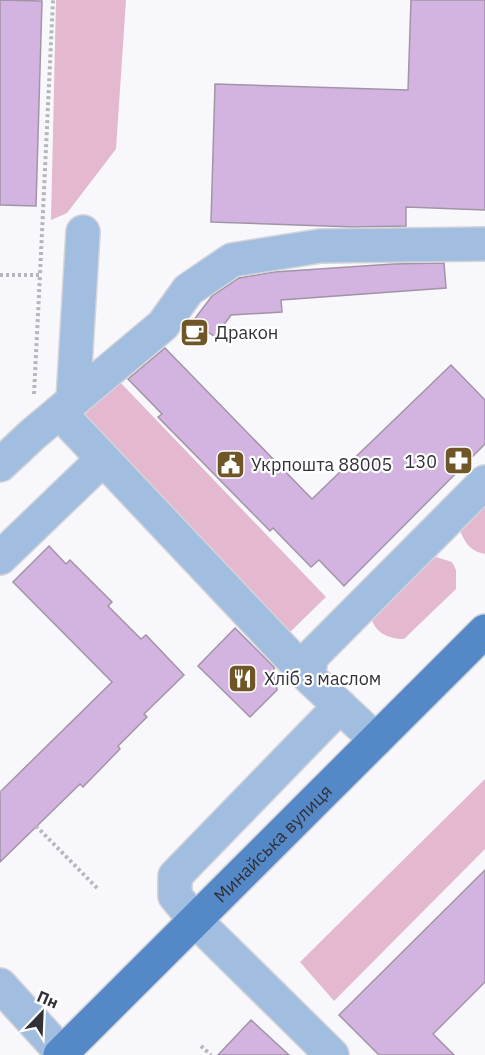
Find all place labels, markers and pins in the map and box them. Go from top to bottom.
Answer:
cafe icon: Дракон [178,316,210,348]
place label: Дракон [215,321,278,344]
pharmacy icon: 130 [442,445,474,477]
public building icon: Укрпошта 88005 [214,448,246,480]
place label: 130 [405,450,437,473]
place label: Укрпошта 88005 [251,453,392,476]
restaurant icon: Хліб з маслом [227,662,259,694]
place label: Хліб з маслом [264,667,381,690]

